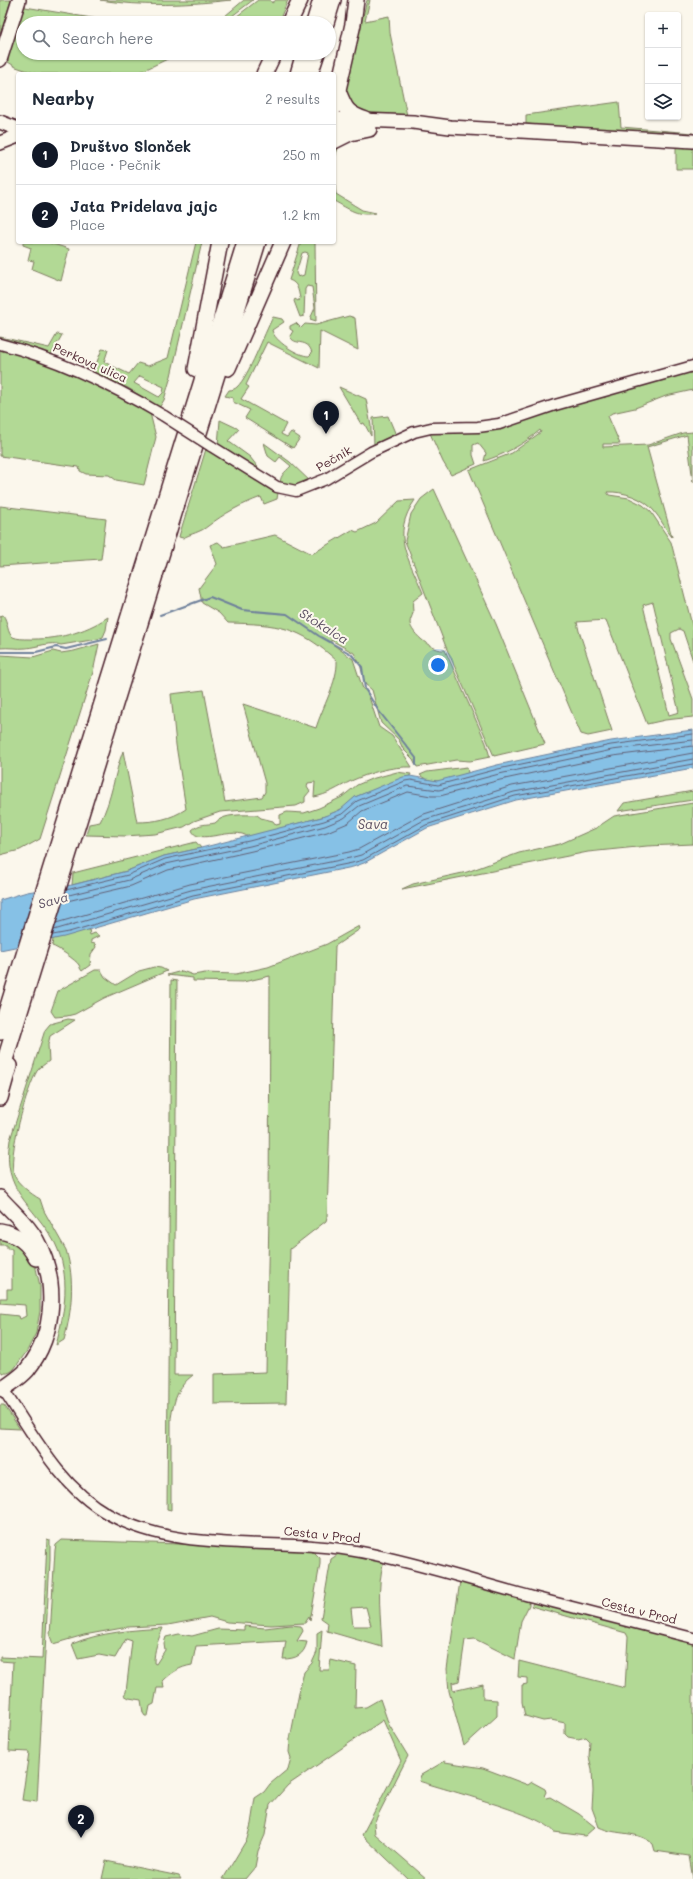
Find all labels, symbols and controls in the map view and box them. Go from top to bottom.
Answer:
map controls [645,12,681,120]
button: + [645,12,681,48]
search box [16,16,336,60]
icon: search [30,27,52,49]
text: Search here [62,28,153,48]
button: − [645,48,681,84]
button: layers [645,84,681,120]
text: Nearby [32,87,94,109]
text: 2 results [265,90,320,107]
text: Društvo Slonček [70,136,191,156]
text: 1 [42,146,48,163]
text: 250 m [283,146,320,163]
text: Place · Pečnik [70,156,161,173]
text: Jata Pridelava jajc [70,196,217,216]
text: 2 [41,206,49,223]
text: 1.2 km [282,206,320,223]
text: Place [70,216,105,233]
street label: Perkova ulica [51,339,130,386]
pin: 1 [313,401,339,434]
street label: Pečnik [313,442,354,475]
water label: Stokalca [297,604,352,647]
your location [428,655,448,675]
water label: Sava [358,815,388,832]
water label: Sava [36,887,70,912]
street label: Cesta v Prod [283,1522,361,1546]
street label: Cesta v Prod [600,1593,679,1627]
pin: 2 [68,1805,94,1838]

